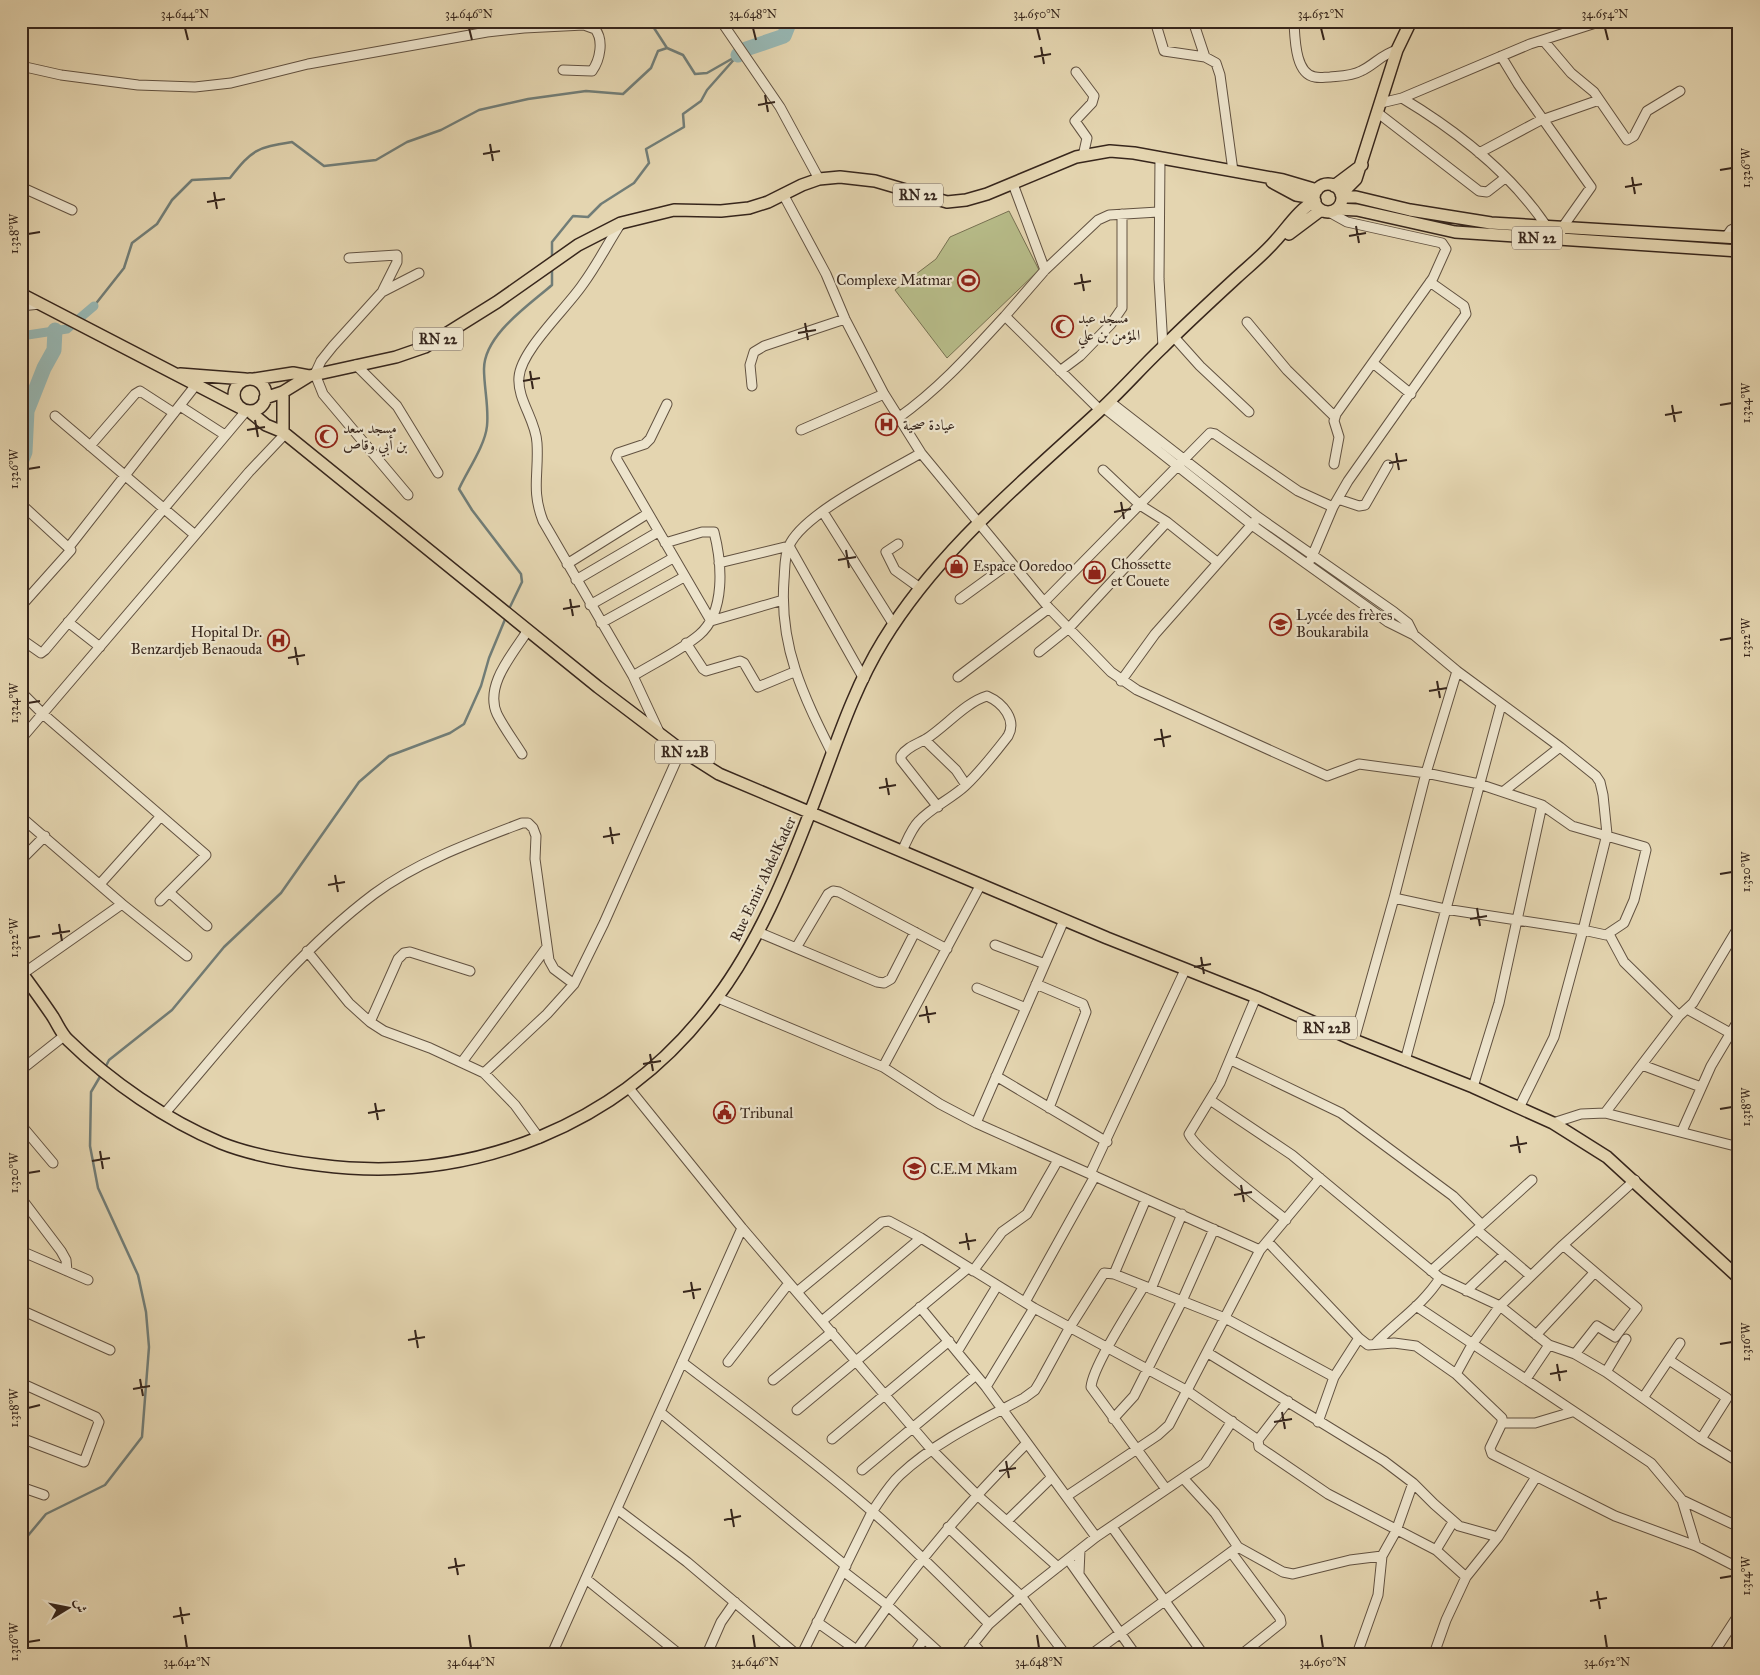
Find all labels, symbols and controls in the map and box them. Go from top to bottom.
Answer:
text: 34.644°N [161,7,209,21]
text: 34.646°N [445,7,493,21]
text: 34.648°N [729,7,777,21]
text: 34.650°N [1013,7,1061,21]
text: 34.652°N [1298,7,1344,21]
text: 34.654°N [1582,7,1628,21]
text: 1.326°W [1739,147,1753,188]
road number: RN 22 [893,184,943,206]
text: 1.328°W [7,213,21,254]
road number: RN 22 [1512,227,1562,250]
sports icon: Complexe Matmar [956,268,980,292]
place label: Complexe Matmar [836,271,952,289]
place label: مسجد عبد المؤمن بن علي [1078,309,1140,349]
mosque icon: مسجد عبد المؤمن بن علي [1050,315,1074,339]
road number: RN 22 [413,328,463,350]
text: 1.324°W [1739,382,1753,423]
hospital icon: عيادة صحية [875,413,899,437]
place label: عيادة صحية [903,416,955,434]
place label: مسجد سعد بن أبي وقاص [343,419,407,457]
mosque icon: مسجد سعد بن أبي وقاص [315,425,339,449]
text: 1.326°W [7,448,21,489]
shop icon: Espace Ooredoo [945,554,969,578]
place label: Chossette et Couete [1111,555,1171,590]
place label: Espace Ooredoo [973,557,1073,575]
shop icon: Chossette et Couete [1083,561,1107,585]
place label: Lycée des frères Boukarabila [1296,606,1392,641]
school or university icon: Lycée des frères Boukarabila [1268,612,1292,636]
text: 1.322°W [1739,618,1753,658]
place label: Hopital Dr. Benzardjeb Benaouda [131,623,263,658]
hospital icon: Hopital Dr. Benzardjeb Benaouda [266,629,290,653]
text: 1.324°W [7,682,21,723]
road number: RN 22B [655,740,715,764]
street label: Rue Emir AbdelKader [726,813,800,944]
text: 1.320°W [1739,851,1753,892]
text: 1.322°W [7,918,21,958]
road number: RN 22B [1297,1016,1357,1040]
text: 1.318°W [1739,1087,1753,1126]
public building icon: Tribunal [712,1101,736,1125]
place label: Tribunal [740,1104,794,1122]
text: 1.320°W [7,1152,21,1193]
school or university icon: C.E.M Mkam [902,1157,926,1181]
place label: C.E.M Mkam [930,1160,1018,1178]
text: 1.316°W [1739,1322,1753,1361]
text: 1.318°W [7,1388,21,1427]
text: 1.314°W [1739,1556,1753,1596]
north arrow [42,1582,92,1632]
text: ش [71,1598,90,1614]
text: 1.316°W [7,1622,21,1661]
text: 34.642°N [163,1655,211,1669]
text: 34.644°N [447,1655,495,1669]
text: 34.646°N [731,1655,779,1669]
text: 34.648°N [1015,1655,1063,1669]
text: 34.650°N [1299,1655,1347,1669]
text: 34.652°N [1584,1655,1630,1669]

